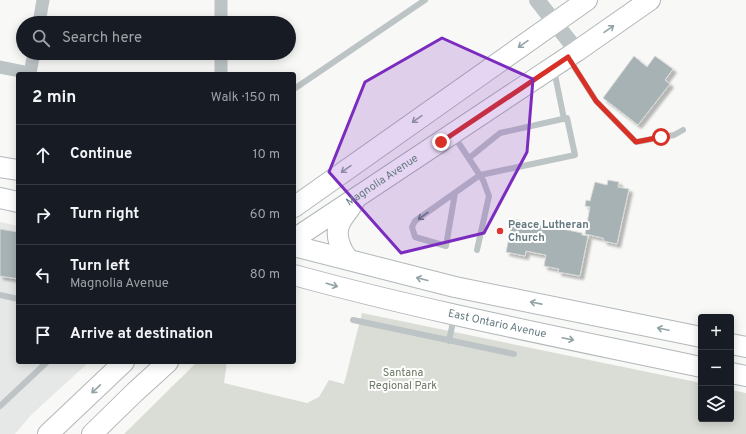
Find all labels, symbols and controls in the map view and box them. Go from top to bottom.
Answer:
search box [16,16,296,60]
one-way arrow [603,25,614,33]
icon: search [30,27,52,49]
text: Search here [62,29,142,48]
one-way arrow [518,40,529,48]
text: 2 min [32,87,76,109]
text: Walk · 150 m [211,90,280,106]
one-way arrow [411,115,422,123]
route start [652,128,670,146]
route end [432,133,450,151]
icon: ahead [32,144,54,166]
text: Continue [70,145,132,164]
text: 10 m [253,147,280,163]
street label: Magnolia Avenue [344,151,421,209]
one-way arrow [341,165,352,173]
icon: right [32,204,54,226]
text: Turn right [70,205,139,224]
text: 60 m [250,207,280,223]
one-way arrow [418,211,429,220]
place label: Peace Lutheran Church [508,218,589,245]
marker: Peace Lutheran Church [495,226,505,236]
text: Turn left [70,257,130,276]
icon: left [32,264,54,286]
text: 80 m [250,267,280,283]
one-way arrow [416,274,429,282]
text: Magnolia Avenue [70,276,169,292]
one-way arrow [325,282,338,289]
one-way arrow [529,298,542,306]
street label: East Ontario Avenue [447,306,548,341]
map controls [698,314,734,422]
button: + [698,314,734,350]
icon: arrive [32,324,54,346]
text: Arrive at destination [70,325,213,344]
one-way arrow [657,325,670,333]
one-way arrow [561,335,574,343]
button: − [698,350,734,386]
park label: Santana Regional Park [369,366,437,393]
one-way arrow [91,384,101,394]
button: layers [698,386,734,422]

